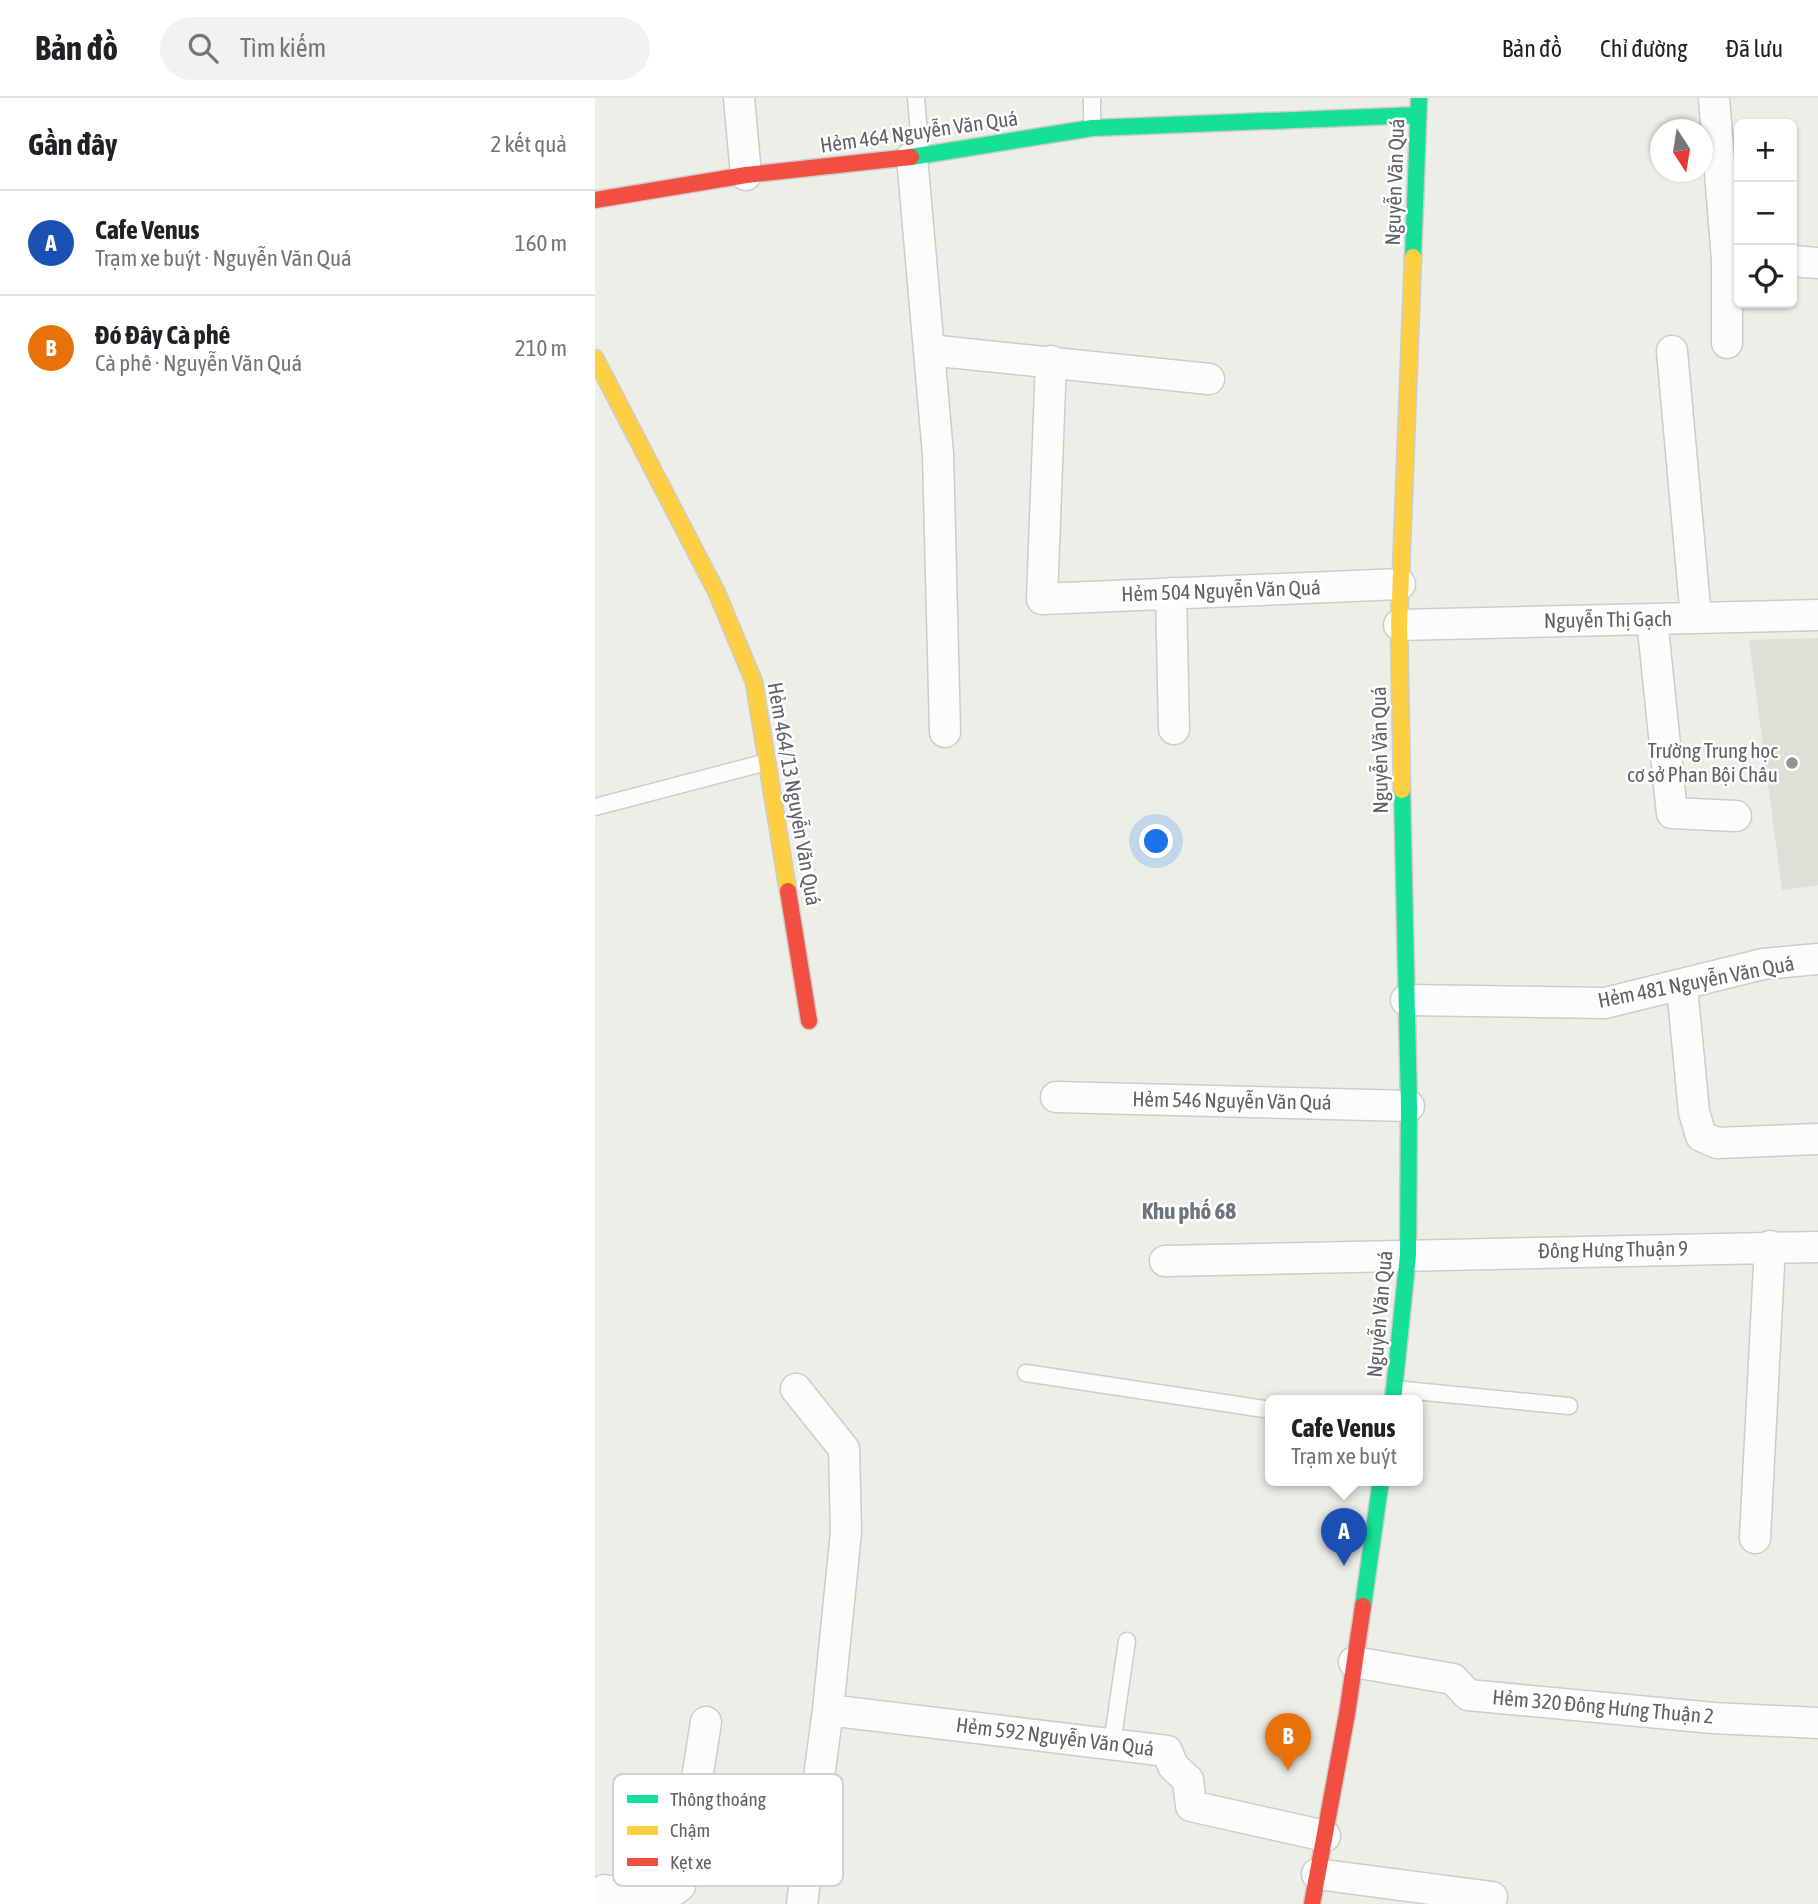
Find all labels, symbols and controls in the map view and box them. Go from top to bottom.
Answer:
search box [160,17,650,80]
text: Bản đồ [35,29,118,67]
icon: search [184,29,222,67]
text: Tìm kiếm [240,33,326,63]
text: Bản đồ [1502,35,1562,62]
text: Chỉ đường [1600,35,1688,62]
text: Đã lưu [1726,35,1783,62]
street label: Hẻm 464 Nguyễn Văn Quá [818,105,1019,157]
street label: Nguyễn Văn Quá [1380,118,1408,246]
north arrow [1650,119,1713,182]
map controls [1734,119,1797,308]
button: + [1734,119,1797,182]
text: Gần đây [28,127,117,161]
text: 2 kết quả [490,131,567,157]
button: − [1734,182,1797,245]
text: Cafe Venus [95,215,199,245]
text: A [45,230,57,256]
text: 160 m [515,230,567,256]
text: Trạm xe buýt · Nguyễn Văn Quá [95,245,352,271]
button: locate [1734,245,1797,308]
text: Đó Đây Cà phê [95,320,230,350]
text: B [46,335,56,361]
text: 210 m [515,335,567,361]
text: Cà phê · Nguyễn Văn Quá [95,350,302,376]
street label: Hẻm 504 Nguyễn Văn Quá [1121,575,1321,605]
street label: Nguyễn Thị Gạch [1544,606,1672,632]
street label: Hẻm 464/13 Nguyễn Văn Quá [764,680,826,907]
street label: Nguyễn Văn Quá [1366,686,1392,814]
place label: Trường Trung học cơ sở Phan Bội Châu [1627,738,1778,786]
marker: Trường Trung học cơ sở Phan Bội Châu [1784,755,1800,771]
your location [1139,824,1173,858]
street label: Hẻm 481 Nguyễn Văn Quá [1596,950,1796,1012]
street label: Hẻm 546 Nguyễn Văn Quá [1132,1086,1332,1114]
district label: Khu phố 68 [1142,1198,1236,1224]
street label: Đông Hưng Thuận 9 [1538,1236,1688,1262]
street label: Nguyễn Văn Quá [1362,1249,1397,1378]
popup [1265,1395,1423,1486]
text: Cafe Venus [1291,1413,1395,1443]
text: Trạm xe buýt [1291,1443,1397,1469]
pin: A [1321,1508,1367,1566]
street label: Hẻm 320 Đông Hưng Thuận 2 [1491,1684,1715,1728]
street label: Hẻm 592 Nguyễn Văn Quá [955,1712,1156,1760]
pin: B [1265,1713,1311,1771]
legend [613,1774,843,1886]
text: Thông thoáng [670,1788,767,1810]
text: Chậm [670,1819,710,1841]
text: Kẹt xe [670,1851,712,1873]

